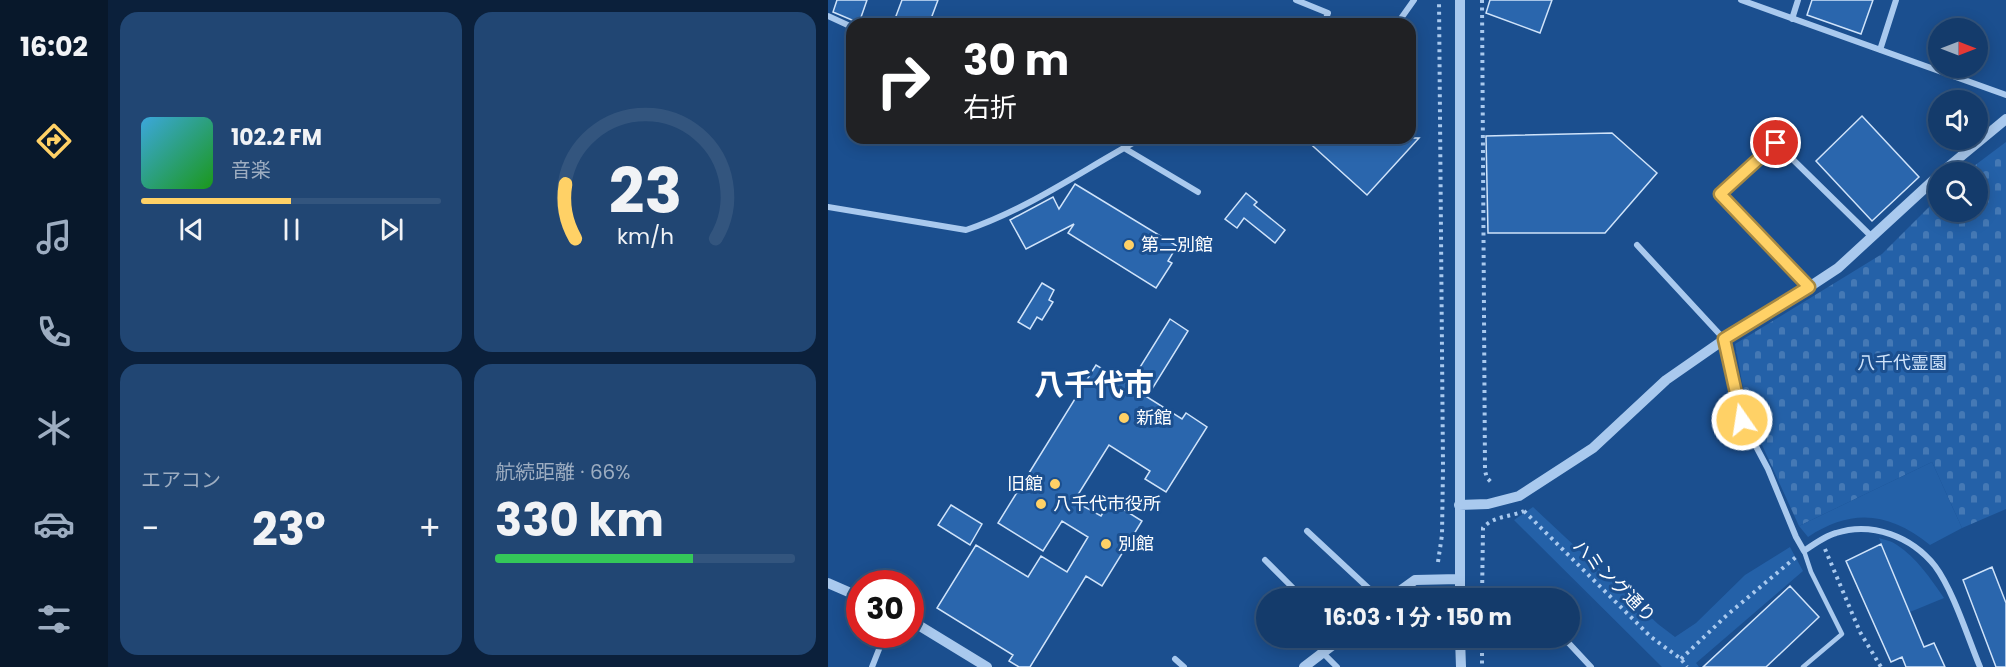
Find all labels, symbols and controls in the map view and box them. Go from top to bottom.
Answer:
north arrow [1928,18,1988,78]
map controls [1928,18,1988,222]
text: 16:02 [20,28,88,65]
text: 30 m [963,31,1069,90]
icon: right [864,42,942,120]
text: 右折 [963,89,1017,126]
button: sound [1928,90,1988,150]
pin [1750,117,1801,168]
icon: directions [33,120,75,162]
text: 102.2 FM [231,122,322,153]
icon: arrive [1759,126,1792,159]
text: 23 [608,147,682,235]
text: 音楽 [231,156,271,184]
button: search [1928,162,1988,222]
icon: previous [175,213,208,246]
icon: pause [275,213,308,246]
icon: next [375,213,408,246]
icon: music [33,216,75,258]
text: km/h [616,221,674,252]
place label: 第二別館 [1141,232,1213,257]
marker: 第二別館 [1122,238,1136,252]
icon: phone [33,311,75,353]
park label: 八千代霊園 [1857,350,1947,375]
district label: 八千代市 [1034,363,1154,406]
position arrow [1710,388,1774,452]
place label: 新館 [1136,405,1172,430]
icon: climate [33,407,75,449]
marker: 新館 [1117,411,1131,425]
text: 航続距離 · 66% [495,458,631,486]
text: エアコン [141,466,221,494]
place label: 旧館 [1007,471,1043,496]
marker: 旧館 [1048,477,1062,491]
text: 330 km [495,489,664,552]
place label: 八千代市役所 [1053,491,1161,516]
marker: 八千代市役所 [1034,497,1048,511]
text: 23° [252,498,326,561]
icon: car [33,503,75,545]
text: − [141,505,159,552]
text: + [418,505,441,552]
place label: 別館 [1118,531,1154,556]
street label: ハミング通り [1567,534,1661,628]
marker: 別館 [1099,537,1113,551]
speed limit sign: 30 [846,570,924,648]
icon: filters [33,598,75,640]
text: 16:03 · 1 分 · 150 m [1324,602,1512,633]

